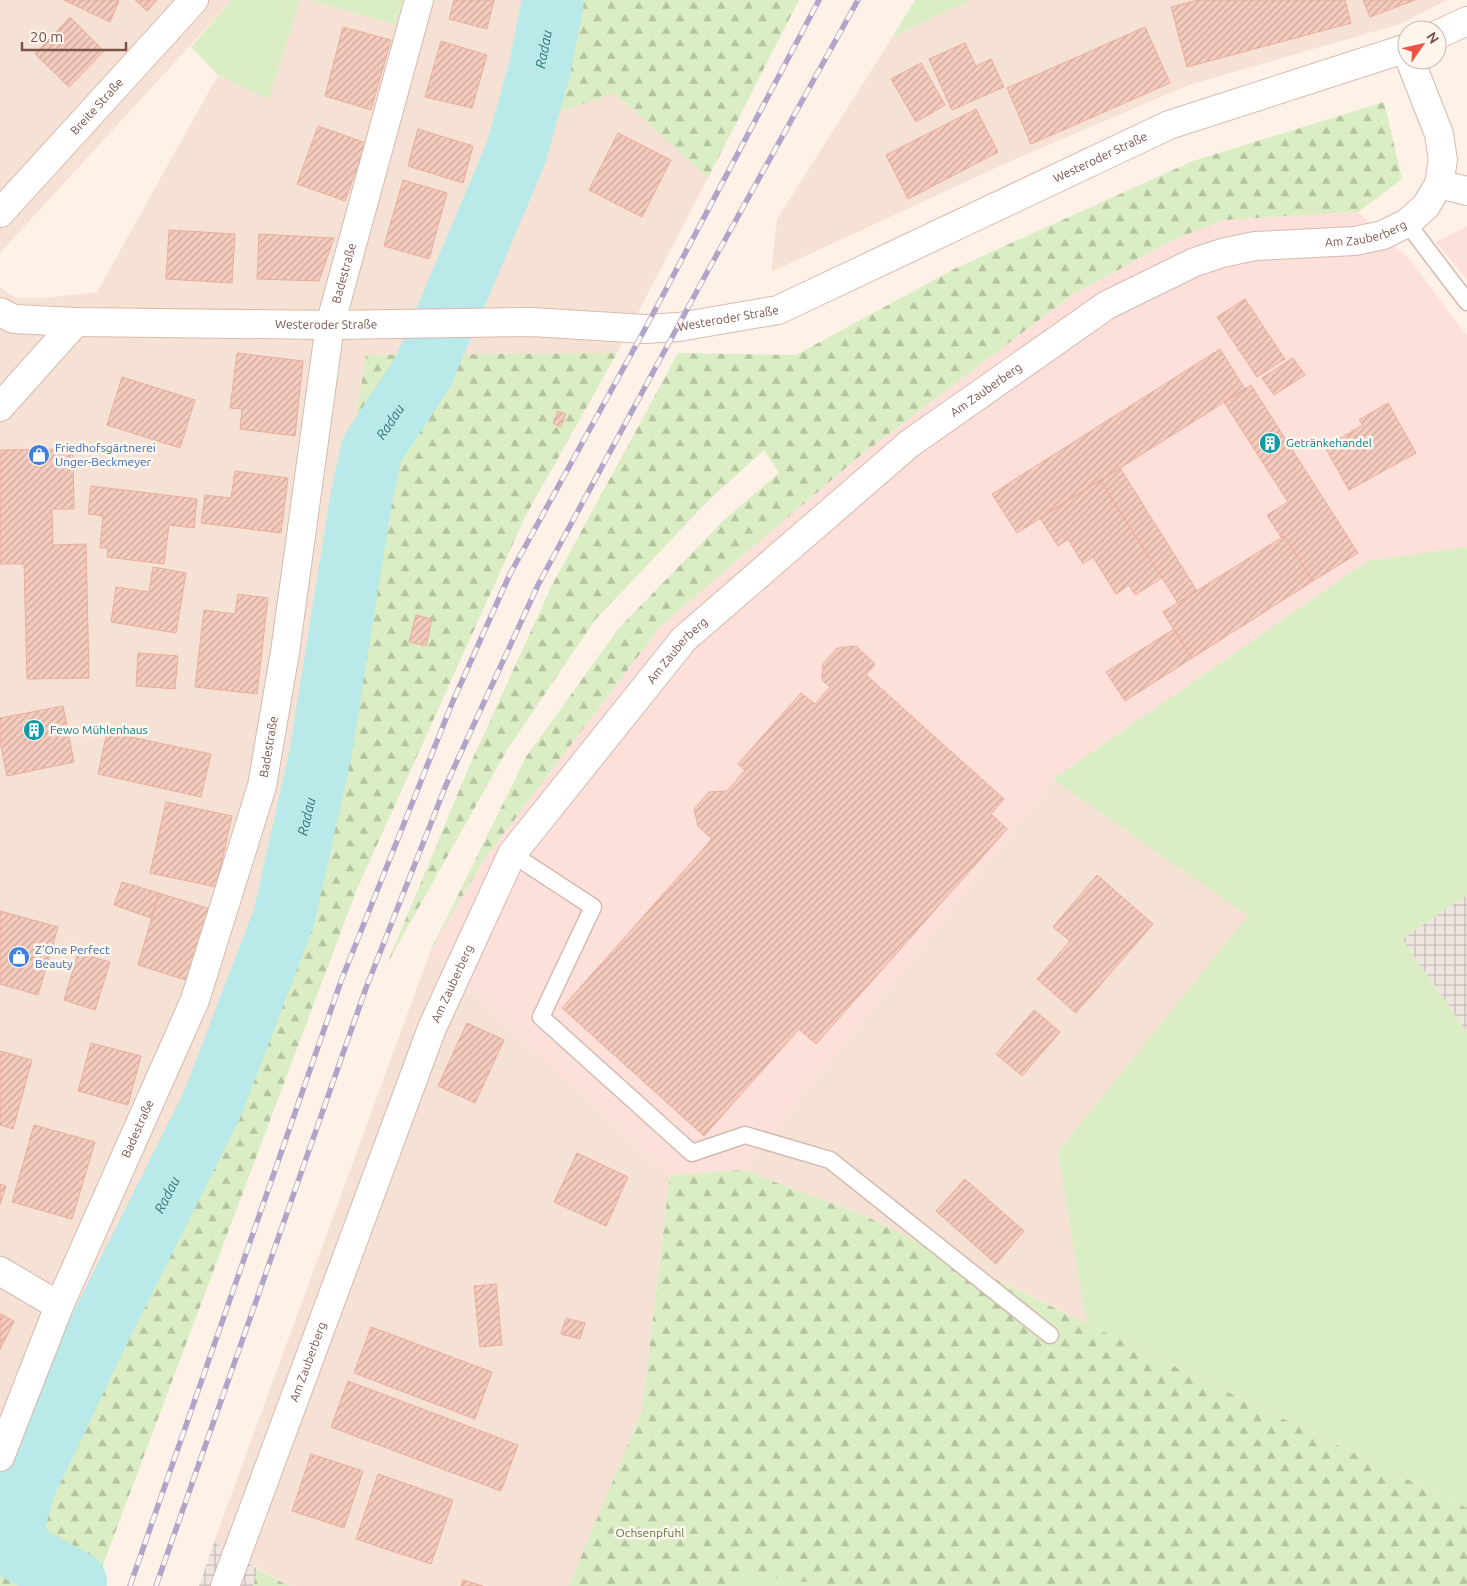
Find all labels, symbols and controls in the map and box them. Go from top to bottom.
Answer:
scale bar [22,20,126,52]
north arrow [1397,20,1447,70]
text: 20 m [30,28,63,45]
water label: Radau [532,28,555,70]
text: N [1423,29,1442,47]
street label: Breite Straße [68,75,125,137]
street label: Westeroder Straße [1051,129,1149,185]
street label: Am Zauberberg [1325,217,1408,248]
street label: Badestraße [329,241,358,305]
street label: Westeroder Straße [677,303,780,333]
street label: Westeroder Straße [275,317,377,331]
street label: Am Zauberberg [948,360,1024,419]
water label: Radau [373,401,408,442]
building icon: Getränkehandel [1258,431,1282,455]
place label: Getränkehandel [1286,436,1372,449]
place label: Friedhofsgärtnerei Unger-Beckmeyer [55,441,156,468]
shop icon: Friedhofsgärtnerei Unger-Beckmeyer [27,443,51,467]
street label: Am Zauberberg [644,615,710,686]
street label: Badestraße [257,715,280,778]
building icon: Fewo Mühlenhaus [22,718,46,742]
place label: Fewo Mühlenhaus [50,723,148,736]
water label: Radau [294,795,319,837]
street label: Am Zauberberg [428,942,475,1024]
place label: Z’One Perfect Beauty [35,943,110,970]
shop icon: Z’One Perfect Beauty [7,945,31,969]
street label: Badestraße [119,1098,156,1160]
water label: Radau [151,1174,183,1216]
street label: Am Zauberberg [287,1320,328,1403]
park label: Ochsenpfuhl [616,1526,684,1539]

